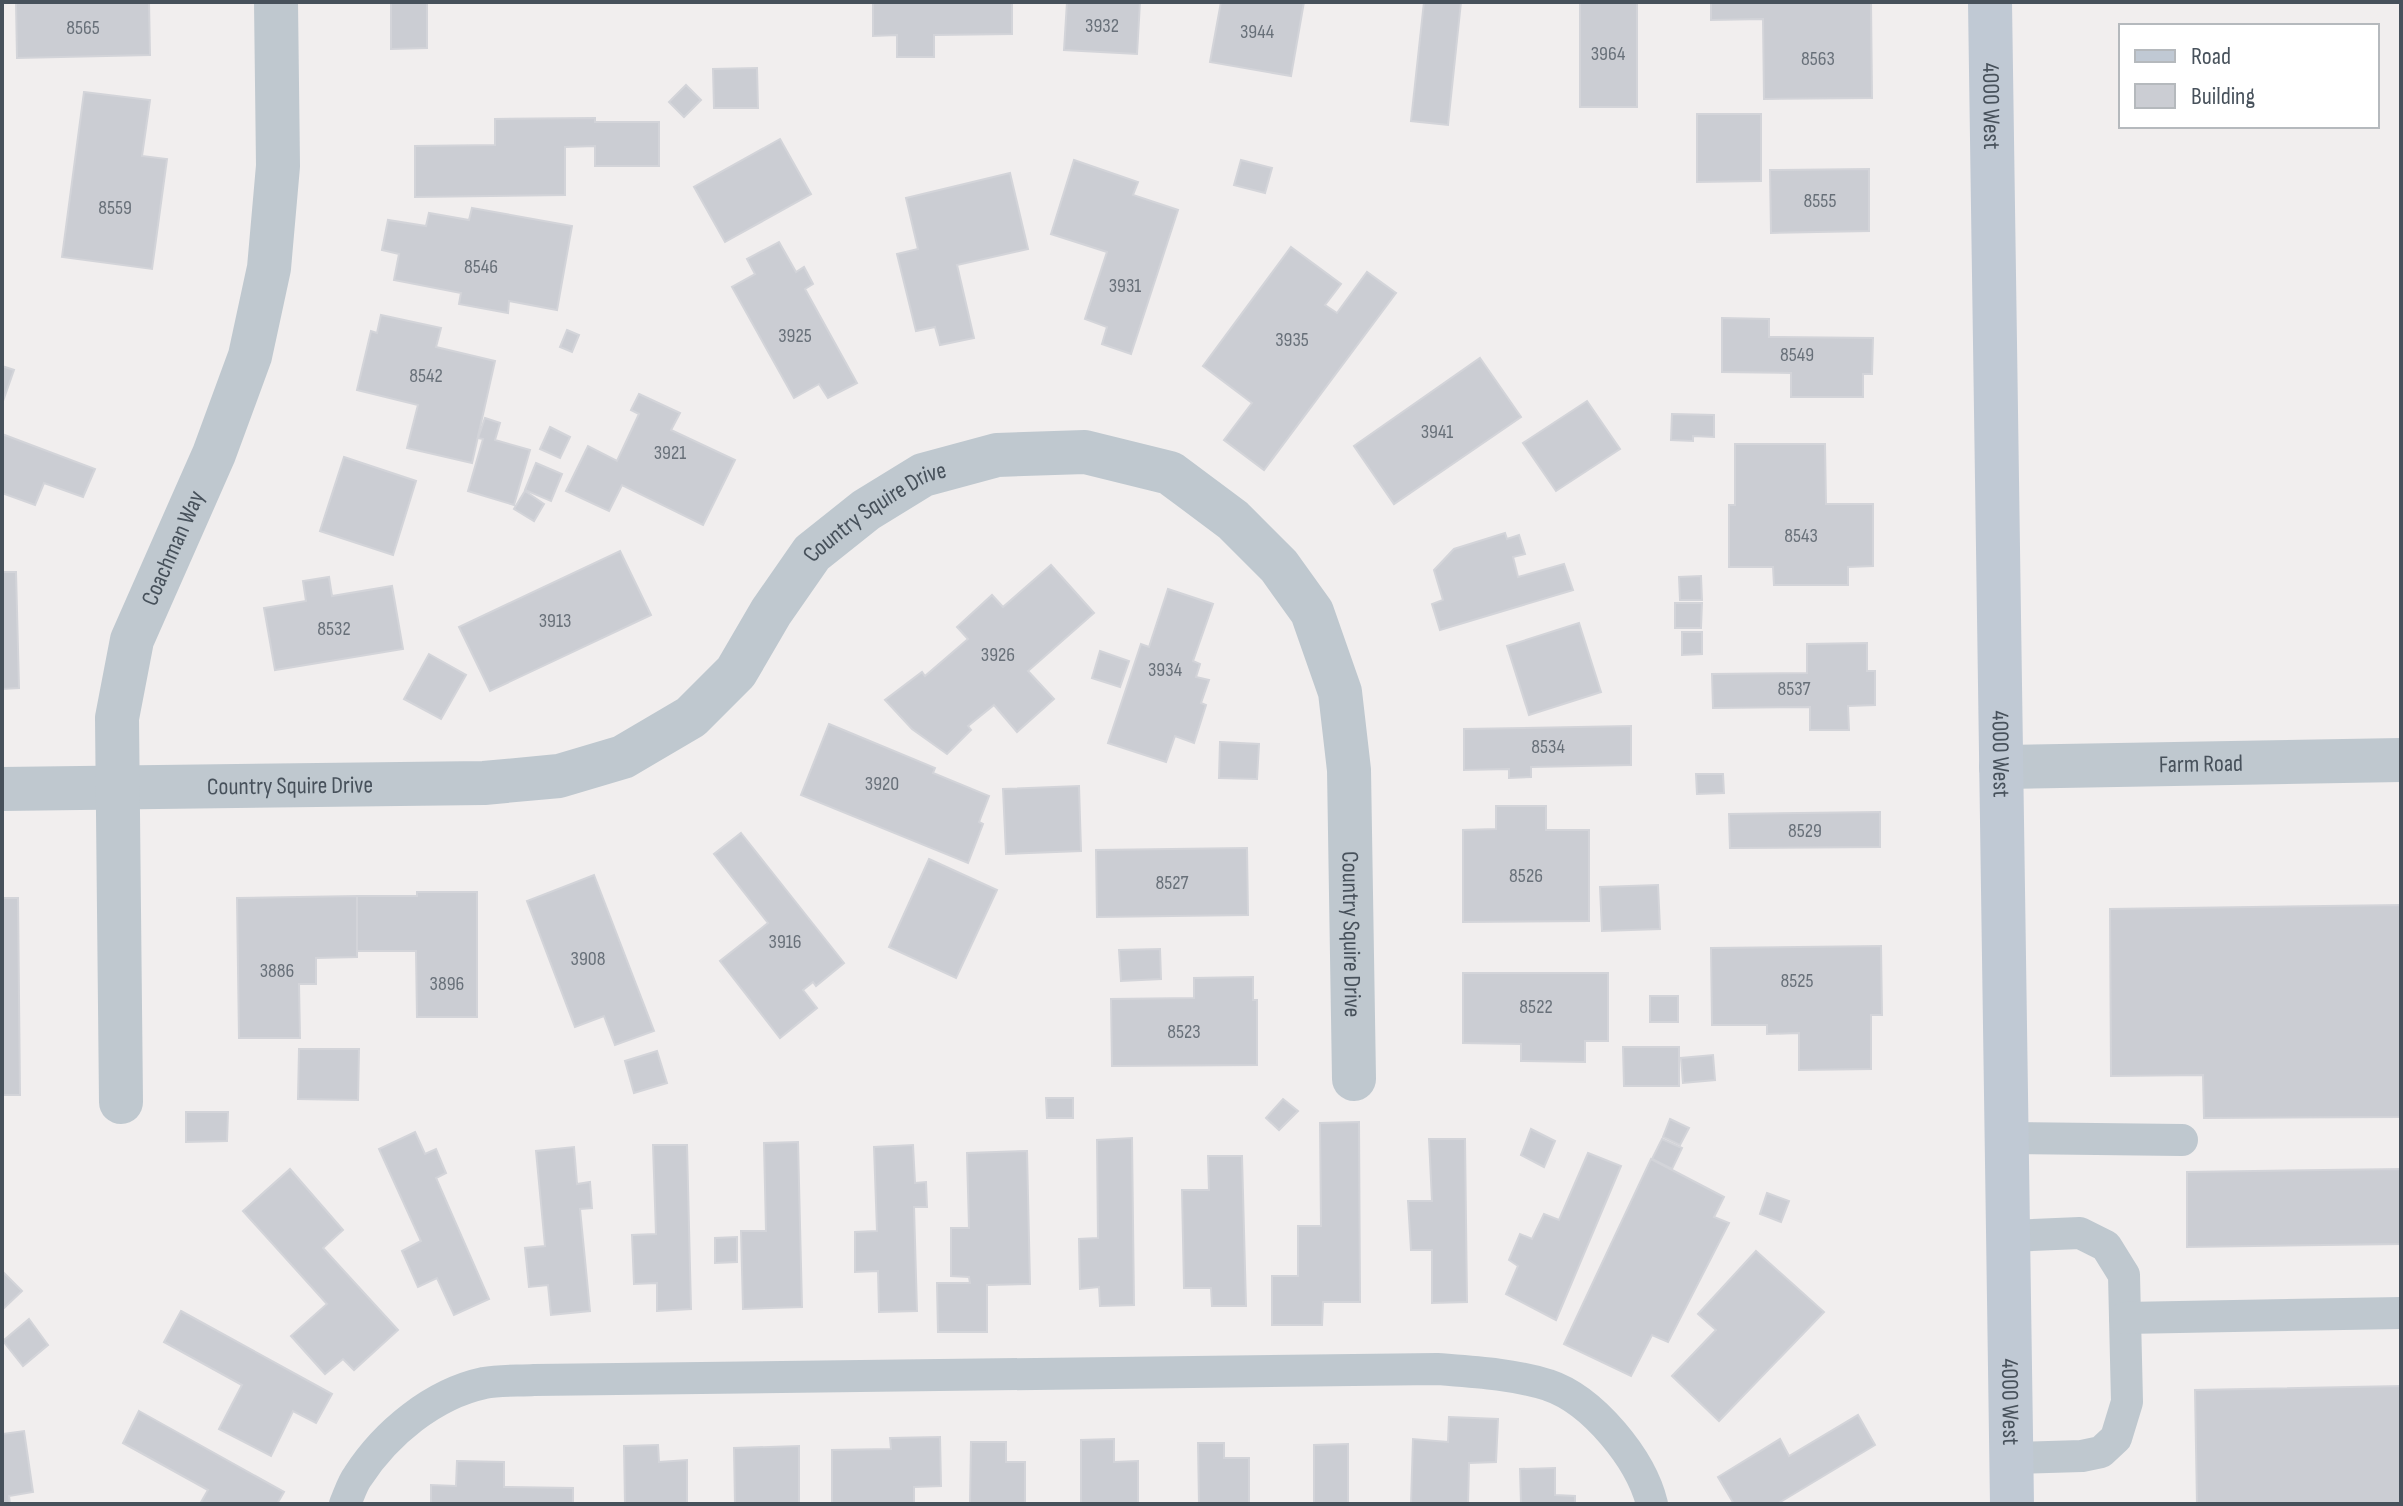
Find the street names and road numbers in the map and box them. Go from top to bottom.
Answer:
street label: 4000 West [1976,62,2007,150]
street label: Country Squire Drive [796,455,949,567]
street label: Coachman Way [135,486,211,610]
street label: 4000 West [1986,710,2016,798]
street label: Farm Road [2159,748,2243,779]
street label: Country Squire Drive [207,770,373,801]
street label: Country Squire Drive [1336,851,1368,1018]
street label: 4000 West [1995,1358,2026,1445]

